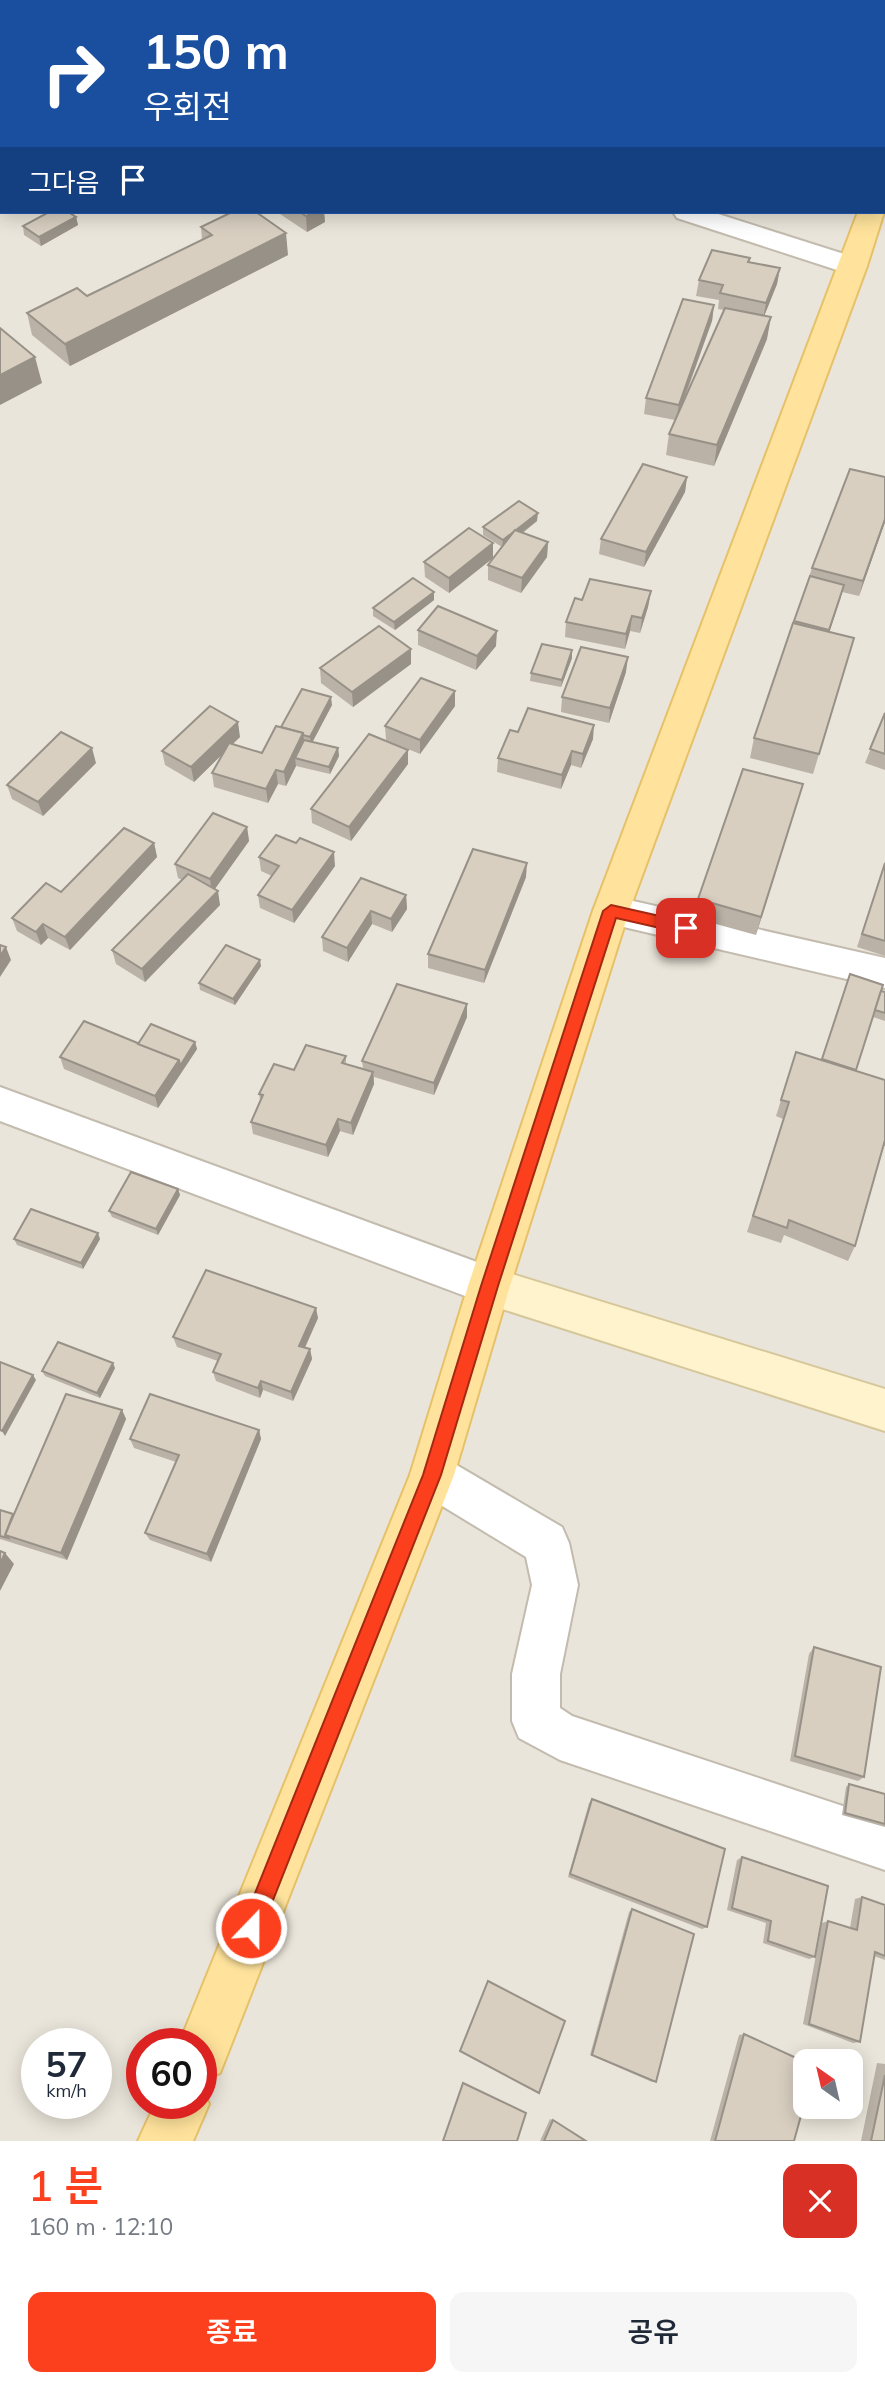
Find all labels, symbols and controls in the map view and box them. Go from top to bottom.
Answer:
text: 150 m [143,20,289,81]
icon: right [28,28,119,119]
text: 우회전 [143,86,231,126]
icon: arrive [114,161,152,199]
text: 그다음 [28,166,100,199]
pin [656,898,716,958]
icon: arrive [667,909,705,947]
position arrow [214,1891,288,1965]
speed limit sign: 60 [126,2028,217,2119]
text: 57 [45,2042,88,2086]
north arrow [793,2049,863,2119]
map controls [793,2049,863,2119]
text: km/h [46,2079,87,2102]
text: 1 분 [28,2159,103,2212]
button: close [783,2164,857,2238]
text: 160 m · 12:10 [28,2212,173,2241]
button: 종료 [28,2292,436,2372]
button: 공유 [450,2292,857,2372]

